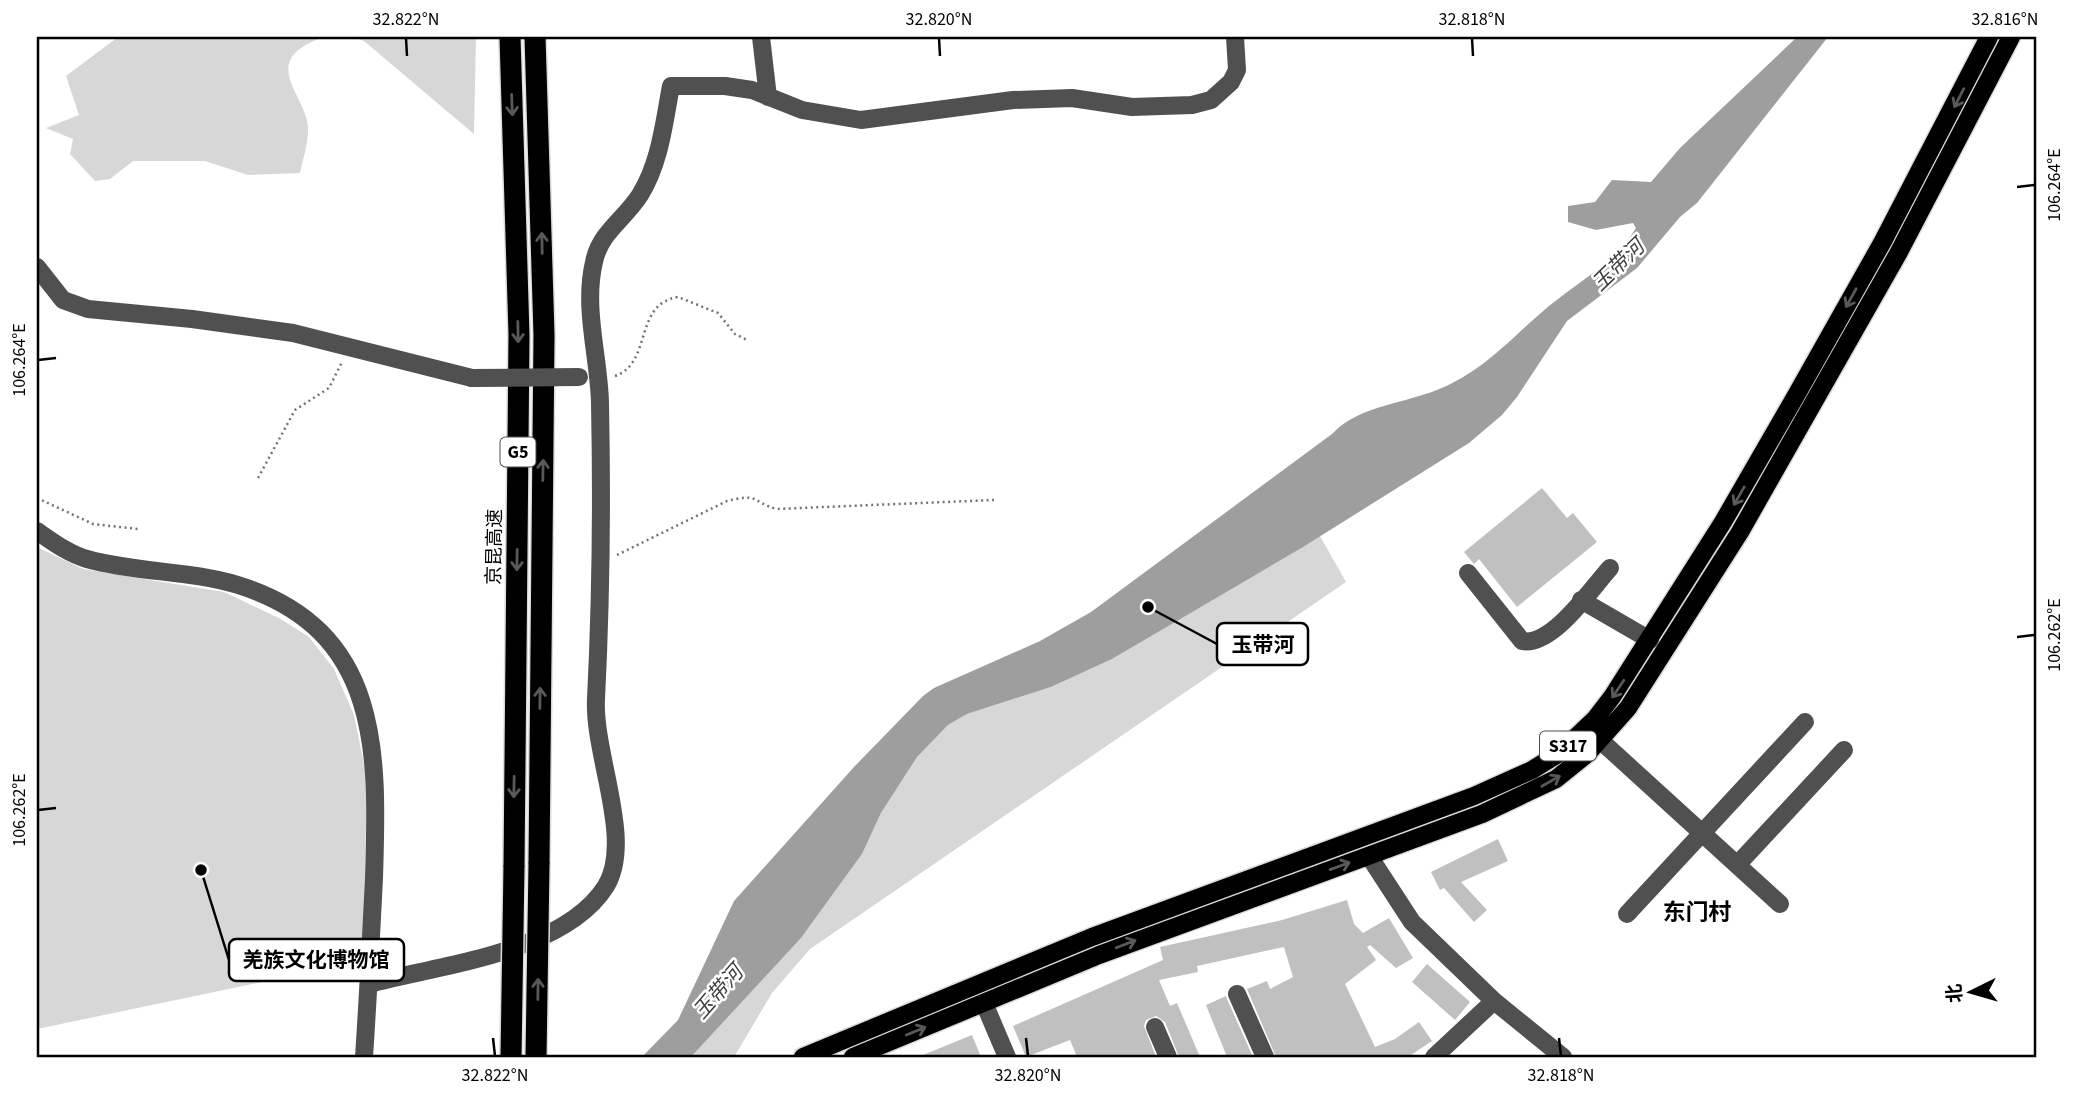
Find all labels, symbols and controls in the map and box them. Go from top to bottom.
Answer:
text: 32.822°N [373,7,439,32]
text: 32.820°N [906,7,972,32]
text: 32.818°N [1439,7,1505,32]
text: 32.816°N [1972,7,2038,32]
one-way arrow [1951,87,1965,108]
one-way arrow [506,93,519,116]
text: 106.264°E [2042,148,2067,222]
water label: 玉带河 [1585,230,1654,298]
one-way arrow [535,231,548,254]
one-way arrow [1844,287,1857,308]
one-way arrow [512,321,525,344]
text: 106.264°E [7,323,32,397]
road number: G5 [500,438,536,466]
one-way arrow [537,459,550,482]
one-way arrow [1731,485,1745,505]
street label: 京昆高速 [481,509,509,585]
one-way arrow [510,548,524,571]
text: 106.262°E [2042,598,2067,672]
callout: 玉带河 [1217,623,1308,665]
text: 玉带河 [1232,630,1295,660]
one-way arrow [1611,678,1625,698]
one-way arrow [534,686,547,709]
road number: S317 [1540,732,1596,760]
text: 106.262°E [7,773,32,847]
one-way arrow [1540,774,1560,788]
one-way arrow [507,776,521,799]
one-way arrow [1328,859,1350,871]
district label: 东门村 [1663,896,1732,929]
one-way arrow [1115,937,1137,950]
callout: 羌族文化博物馆 [229,939,404,981]
text: 羌族文化博物馆 [243,945,390,975]
water label: 玉带河 [686,955,753,1026]
north arrow [1937,958,2007,1028]
one-way arrow [531,978,545,1001]
text: 北 [1941,983,1970,1004]
one-way arrow [905,1024,926,1037]
text: 32.822°N [462,1063,528,1088]
text: 32.820°N [995,1063,1061,1088]
text: 32.818°N [1528,1063,1594,1088]

